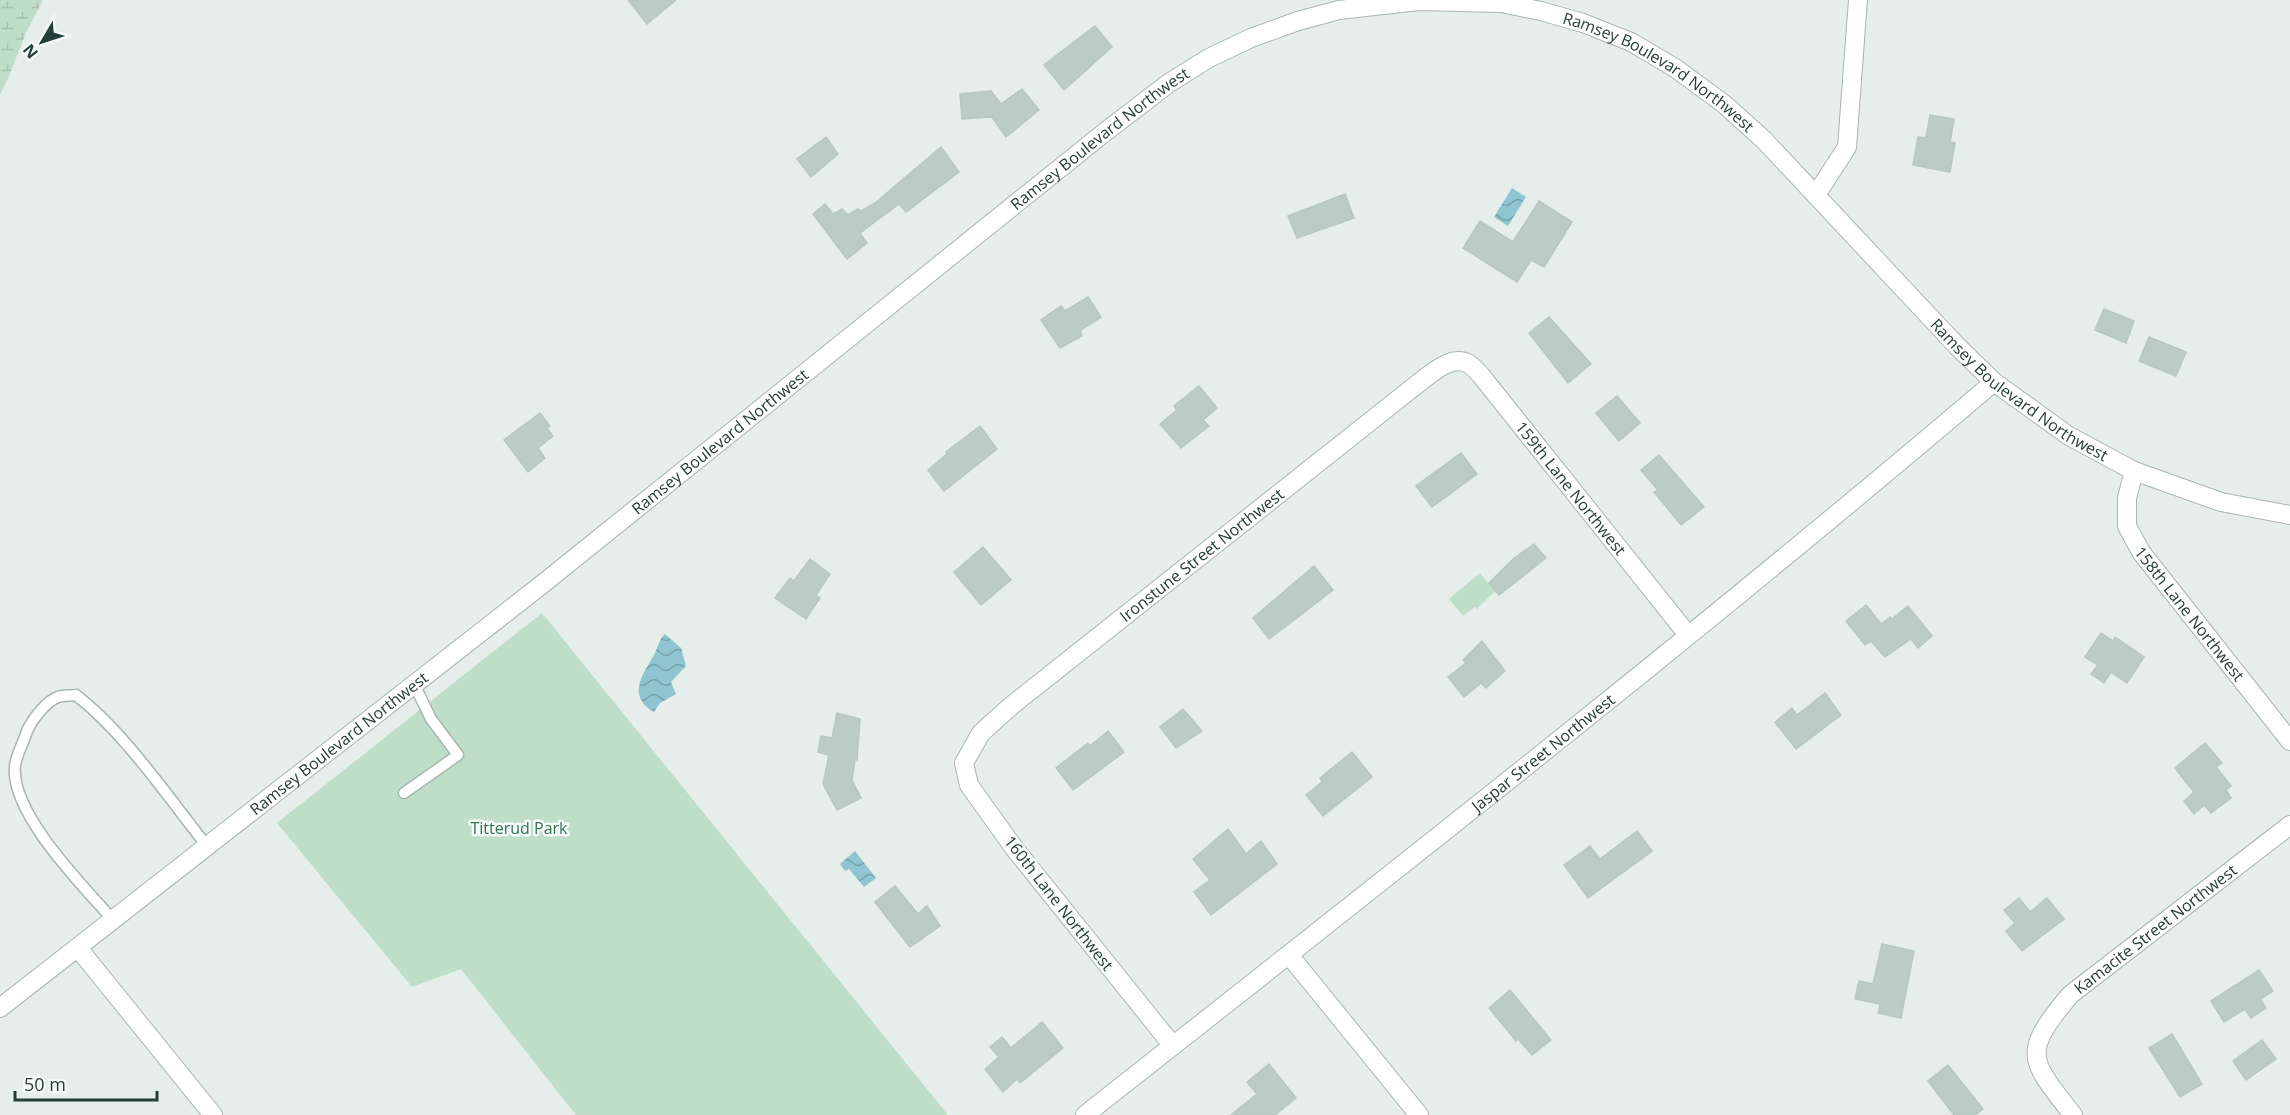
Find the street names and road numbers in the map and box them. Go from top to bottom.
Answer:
street label: Ramsey Boulevard Northwest [1560,7,1759,137]
street label: Ramsey Boulevard Northwest [1006,62,1194,215]
street label: Ramsey Boulevard Northwest [1926,314,2112,466]
street label: Ramsey Boulevard Northwest [627,364,813,519]
street label: 159th Lane Northwest [1511,417,1631,560]
street label: Ironstune Street Northwest [1115,483,1289,627]
street label: 158th Lane Northwest [2130,542,2250,686]
street label: Ramsey Boulevard Northwest [245,666,433,820]
street label: Jaspar Street Northwest [1465,688,1619,818]
street label: 160th Lane Northwest [999,831,1119,975]
street label: Kamacite Street Northwest [2069,859,2242,999]

